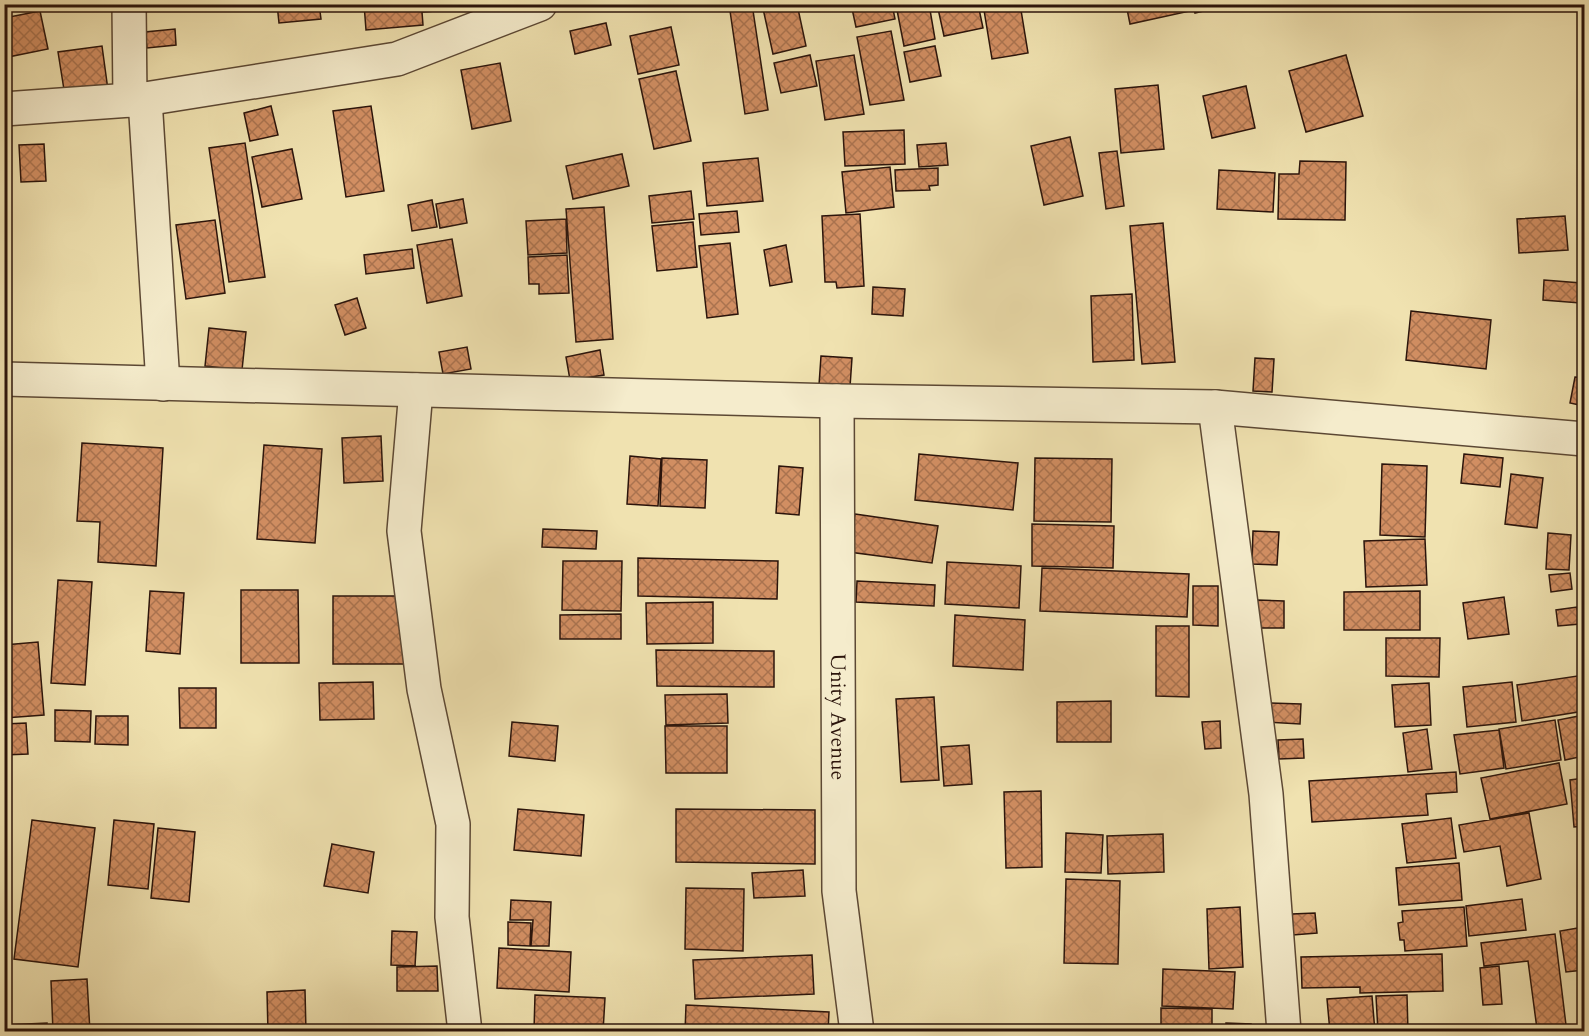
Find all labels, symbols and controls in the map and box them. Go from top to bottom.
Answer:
street label: Unity Avenue [824,654,853,780]

